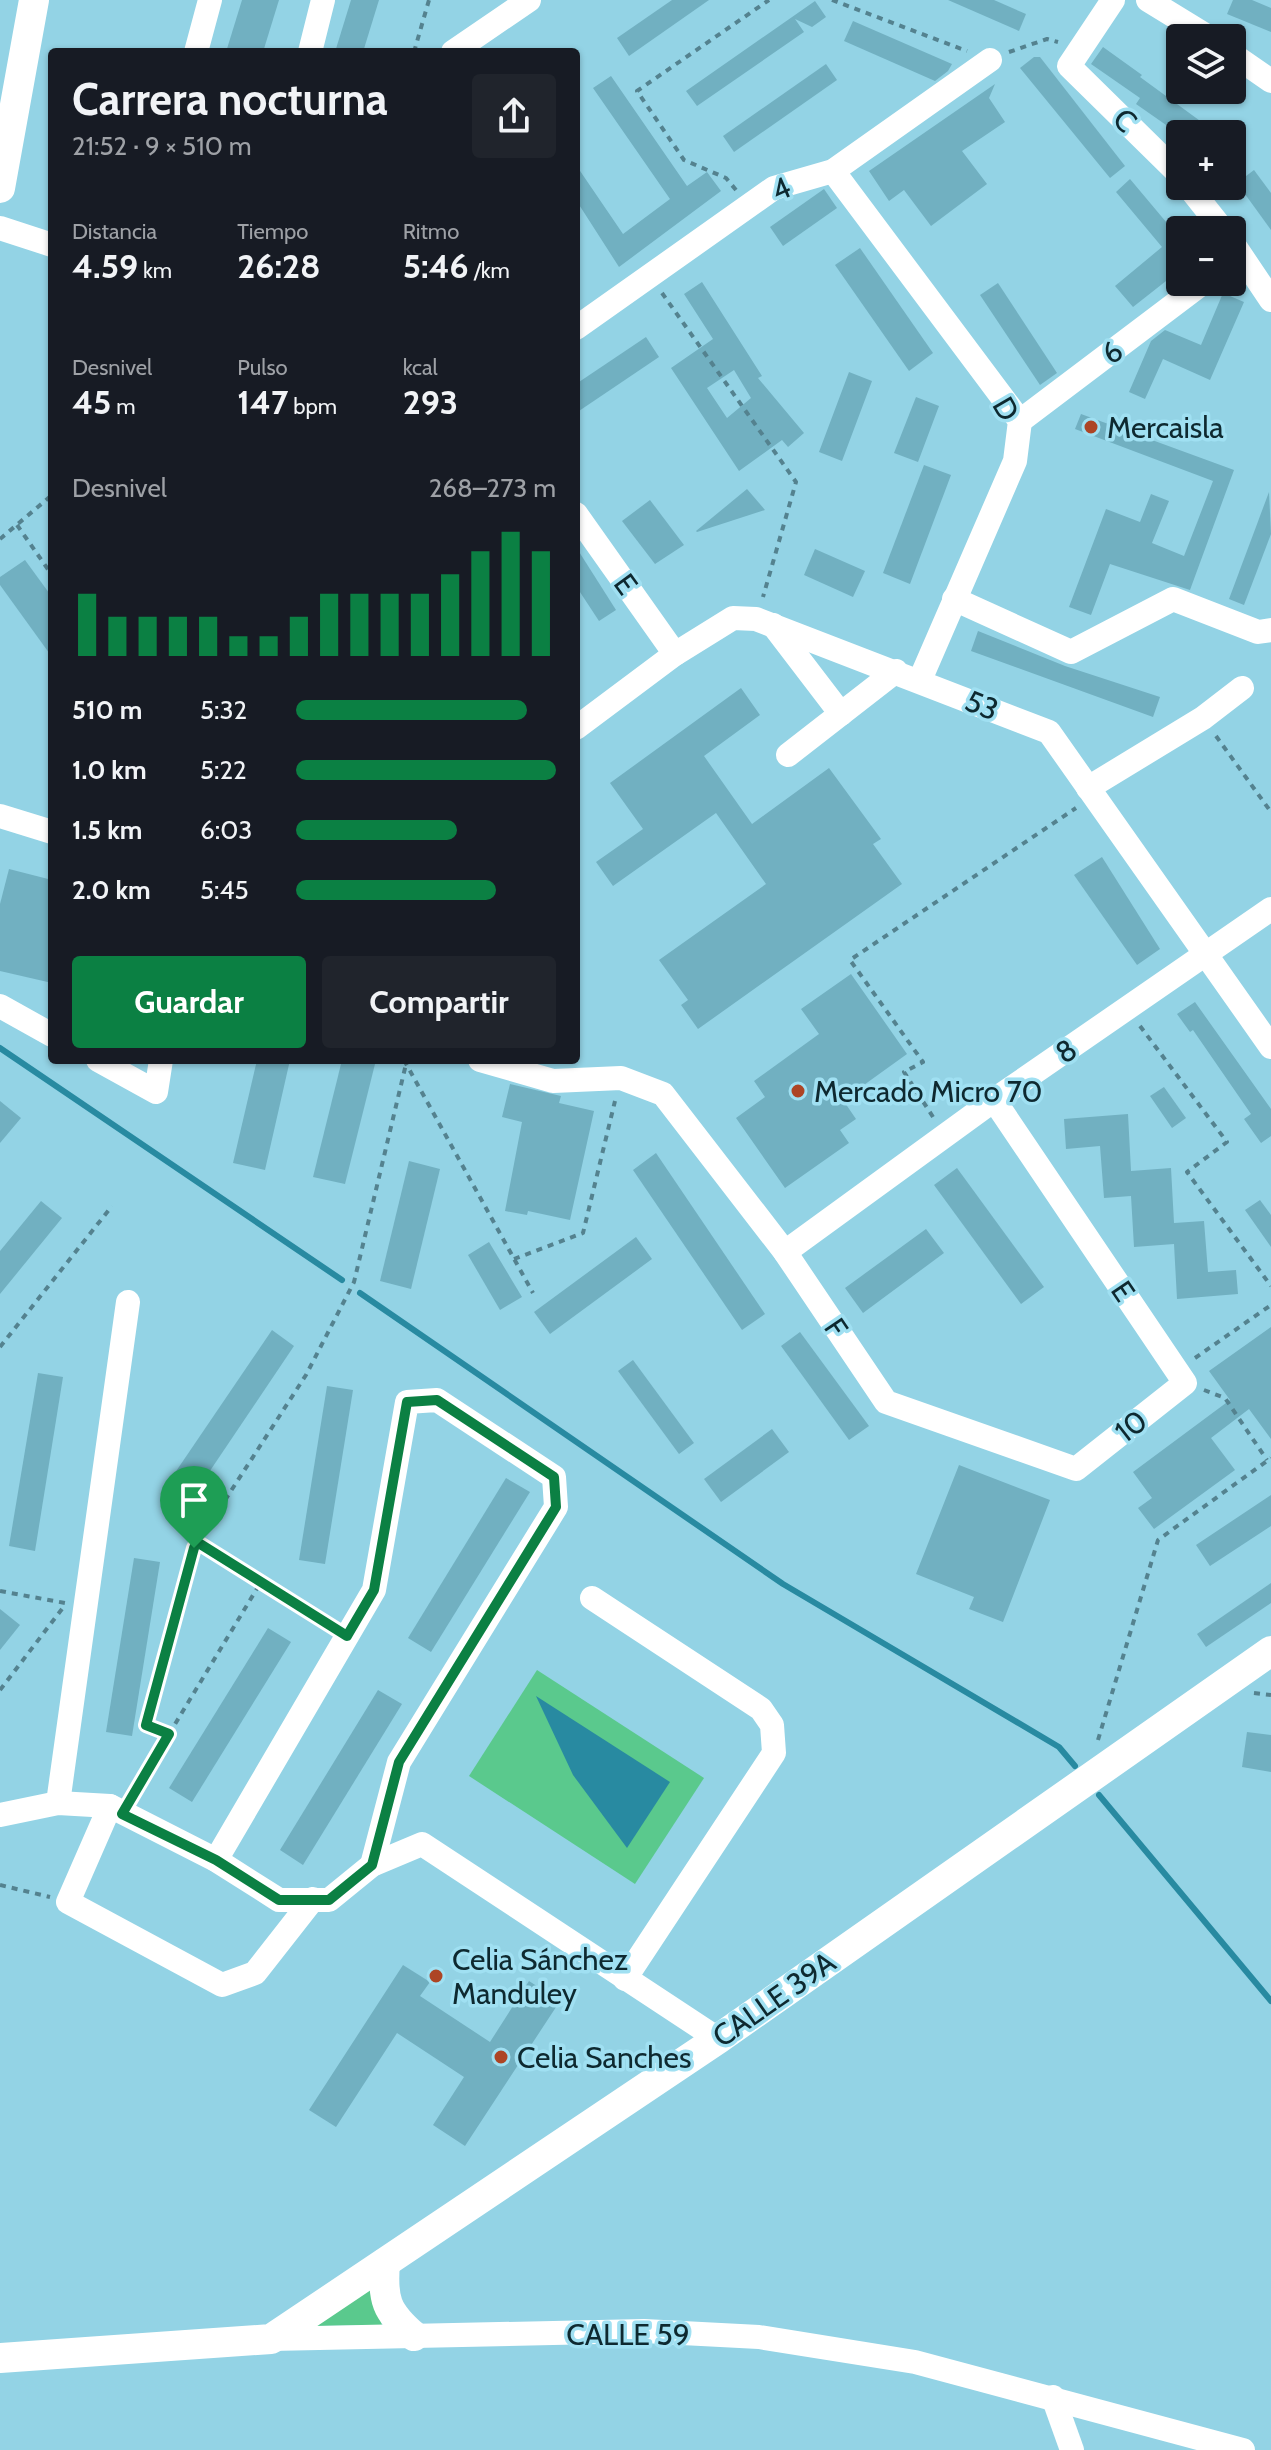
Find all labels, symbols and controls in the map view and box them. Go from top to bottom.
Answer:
map controls [1166,24,1246,296]
button: layers [1166,24,1246,104]
text: Carrera nocturna [72,73,388,126]
button: share [472,74,556,158]
street label: C [1106,100,1144,140]
button: + [1166,120,1246,200]
text: 21:52 · 9 × 510 m [72,130,251,162]
street label: 4 [766,169,796,209]
button: − [1166,216,1246,296]
text: Distancia [72,218,157,245]
text: Tiempo [237,218,308,245]
text: Ritmo [403,218,459,245]
text: 4.59 [72,245,138,287]
text: 26:28 [237,245,321,287]
text: 5:46 [403,245,469,287]
text: km [138,257,172,284]
text: /km [469,257,510,284]
street label: 6 [1094,332,1130,372]
text: Desnivel [72,354,152,381]
text: Pulso [237,354,288,381]
text: kcal [403,354,438,381]
text: 45 [72,381,111,423]
text: 147 [237,381,288,423]
text: 293 [403,381,458,423]
street label: D [985,390,1027,428]
text: m [111,393,136,420]
text: bpm [288,393,337,420]
place label: Mercaisla [1107,409,1224,446]
marker: Mercaisla [1082,418,1100,436]
text: Desnivel [72,472,167,504]
text: 268–273 m [429,472,556,504]
street label: E [606,566,646,602]
street label: 53 [960,682,1004,728]
text: 510 m [72,694,142,726]
text: 5:32 [200,694,247,726]
text: 1.0 km [72,754,147,786]
text: 5:22 [200,754,247,786]
text: 1.5 km [72,814,142,846]
text: 6:03 [200,814,252,846]
text: 2.0 km [72,874,151,906]
text: 5:45 [200,874,249,906]
button: Guardar [72,956,306,1048]
button: Compartir [322,956,556,1048]
street label: 8 [1048,1031,1084,1071]
place label: Mercado Micro 70 [814,1073,1043,1110]
marker: Mercado Micro 70 [789,1082,807,1100]
street label: E [1103,1274,1143,1308]
street label: F [816,1311,856,1345]
street label: 10 [1108,1402,1154,1450]
pin [160,1466,228,1548]
icon: arrive [172,1478,216,1522]
place label: Celia Sánchez Manduley [452,1941,628,2012]
street label: CALLE 39A [705,1943,843,2055]
marker: Celia Sánchez Manduley [427,1967,445,1985]
place label: Celia Sanches [517,2039,691,2076]
marker: Celia Sanches [492,2048,510,2066]
street label: CALLE 59 [566,2316,690,2353]

